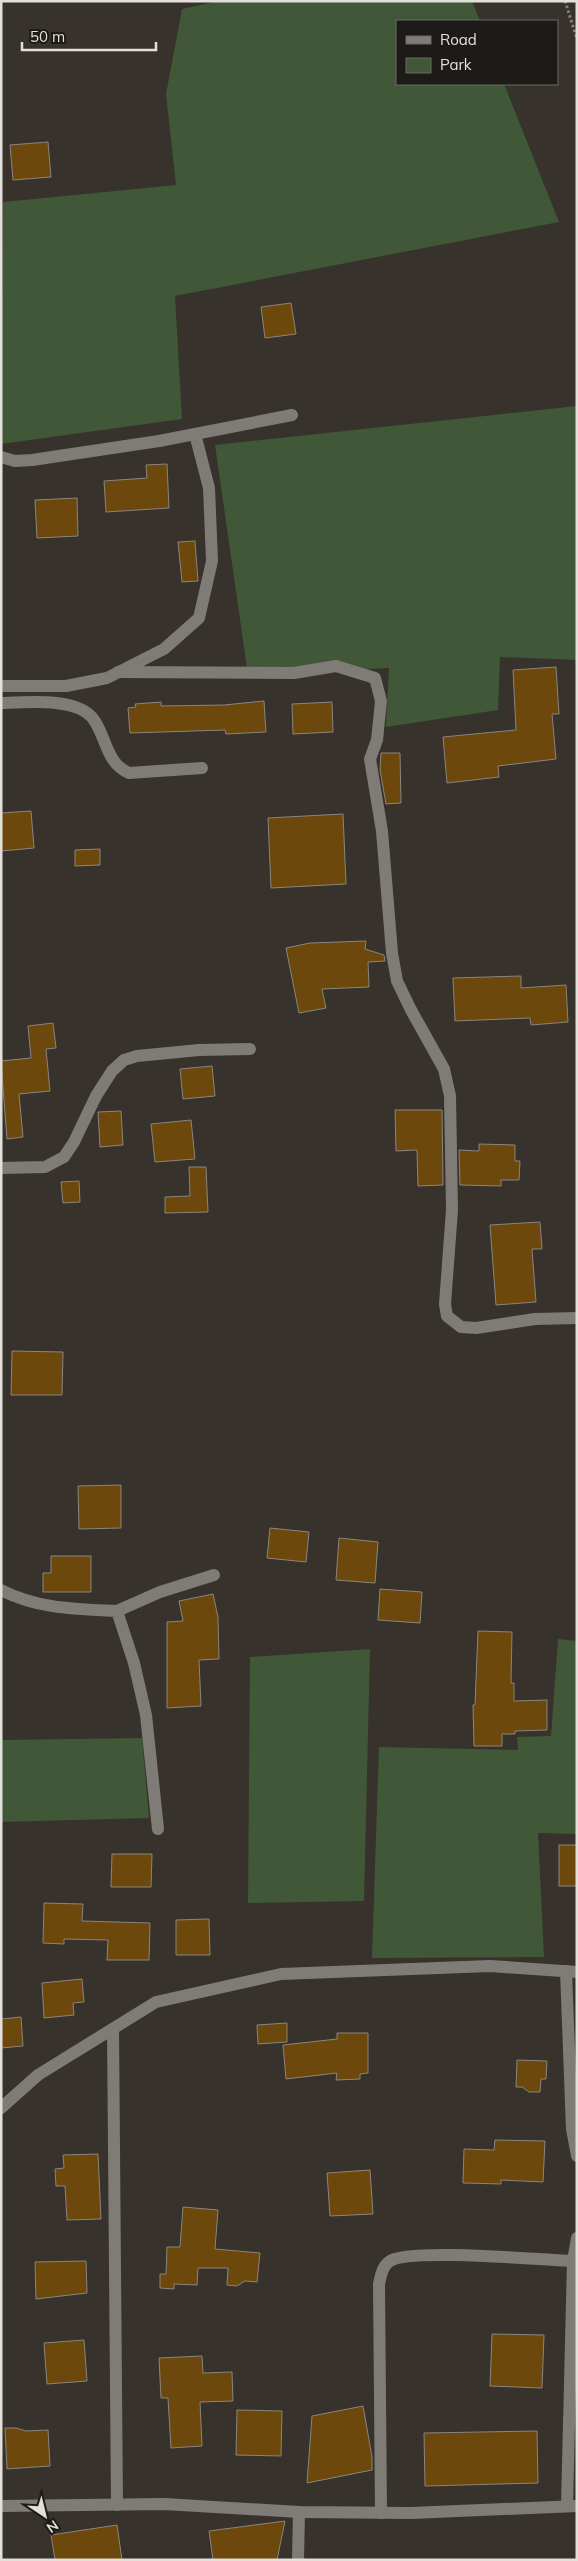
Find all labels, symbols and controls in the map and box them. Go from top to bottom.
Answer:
scale bar [22,20,156,52]
legend [396,20,558,85]
text: 50 m [30,27,65,46]
text: Road [440,30,477,49]
text: Park [440,55,472,74]
north arrow [20,2491,70,2541]
text: N [43,2516,62,2537]

